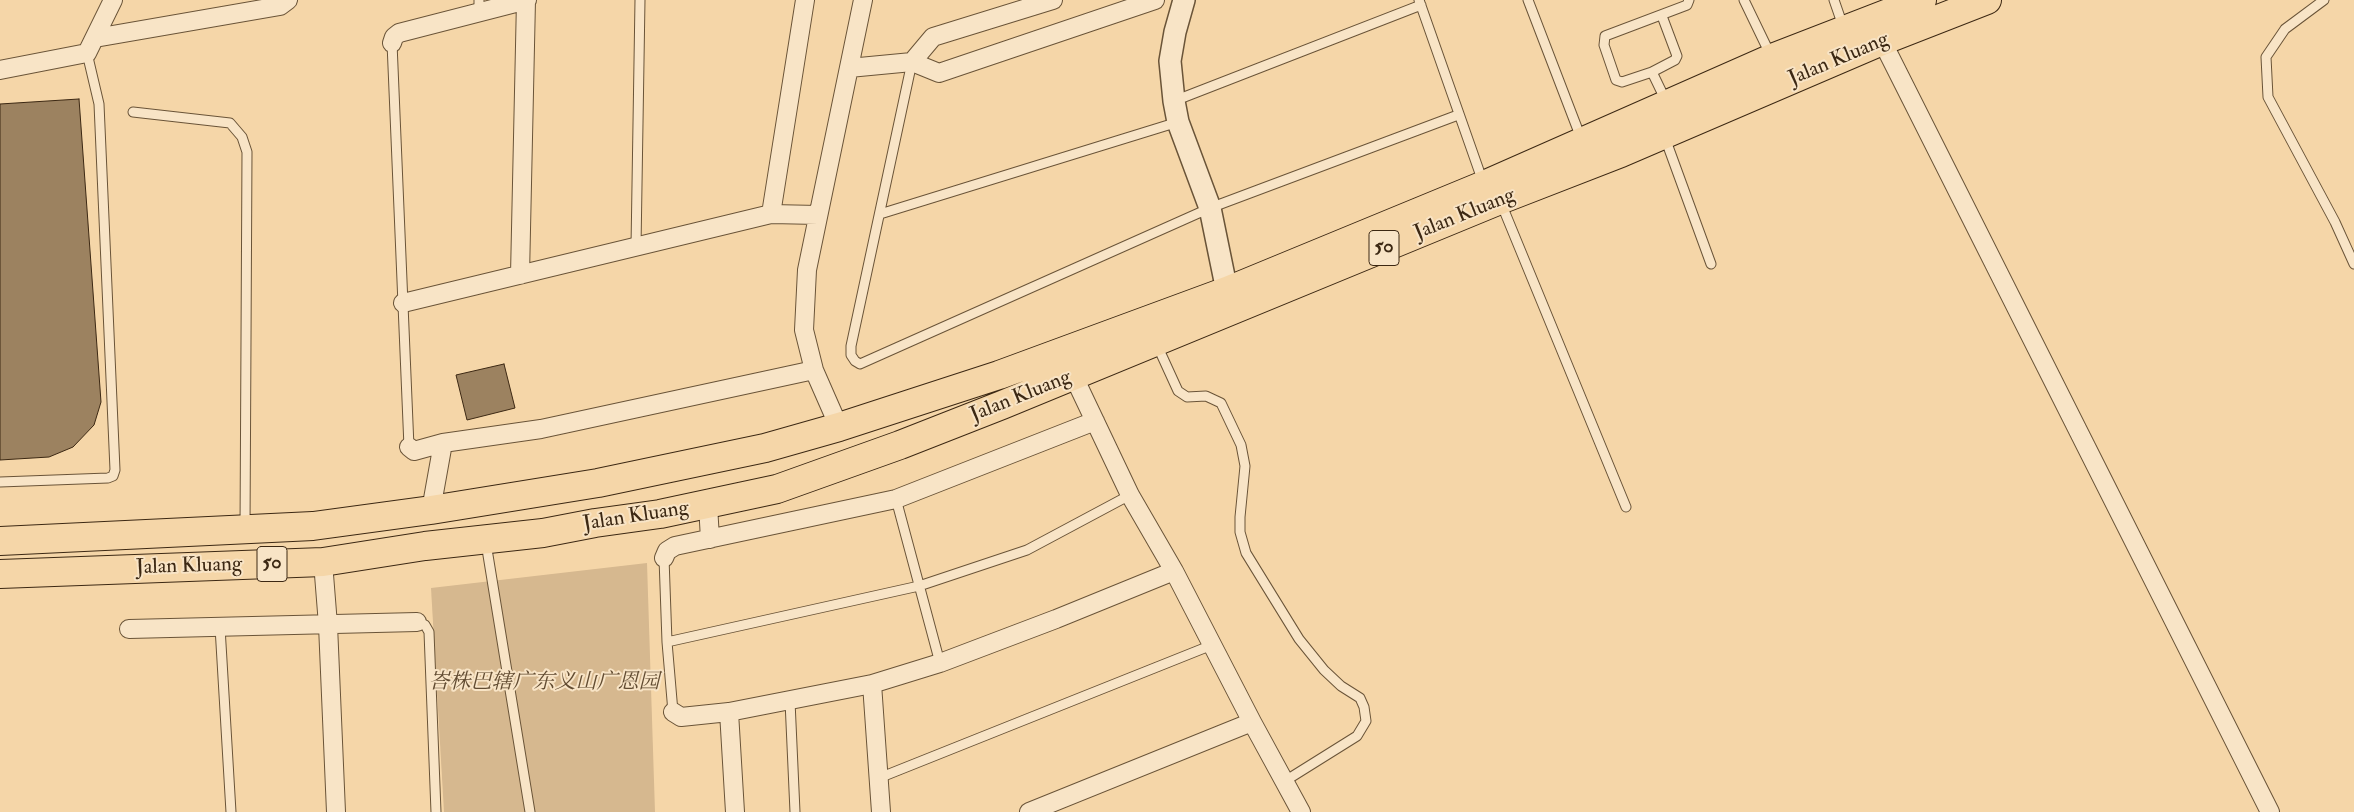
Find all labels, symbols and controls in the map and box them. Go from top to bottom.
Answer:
street label: Jalan Kluang [1785,28,1893,92]
street label: Jalan Kluang [1411,183,1519,247]
road number: 50 [1369,230,1399,266]
street label: Jalan Kluang [967,365,1075,429]
street label: Jalan Kluang [581,496,691,538]
road number: 50 [257,546,287,582]
street label: Jalan Kluang [135,553,243,581]
park label: 峇株巴辖广东义山广恩园 [429,670,659,696]

